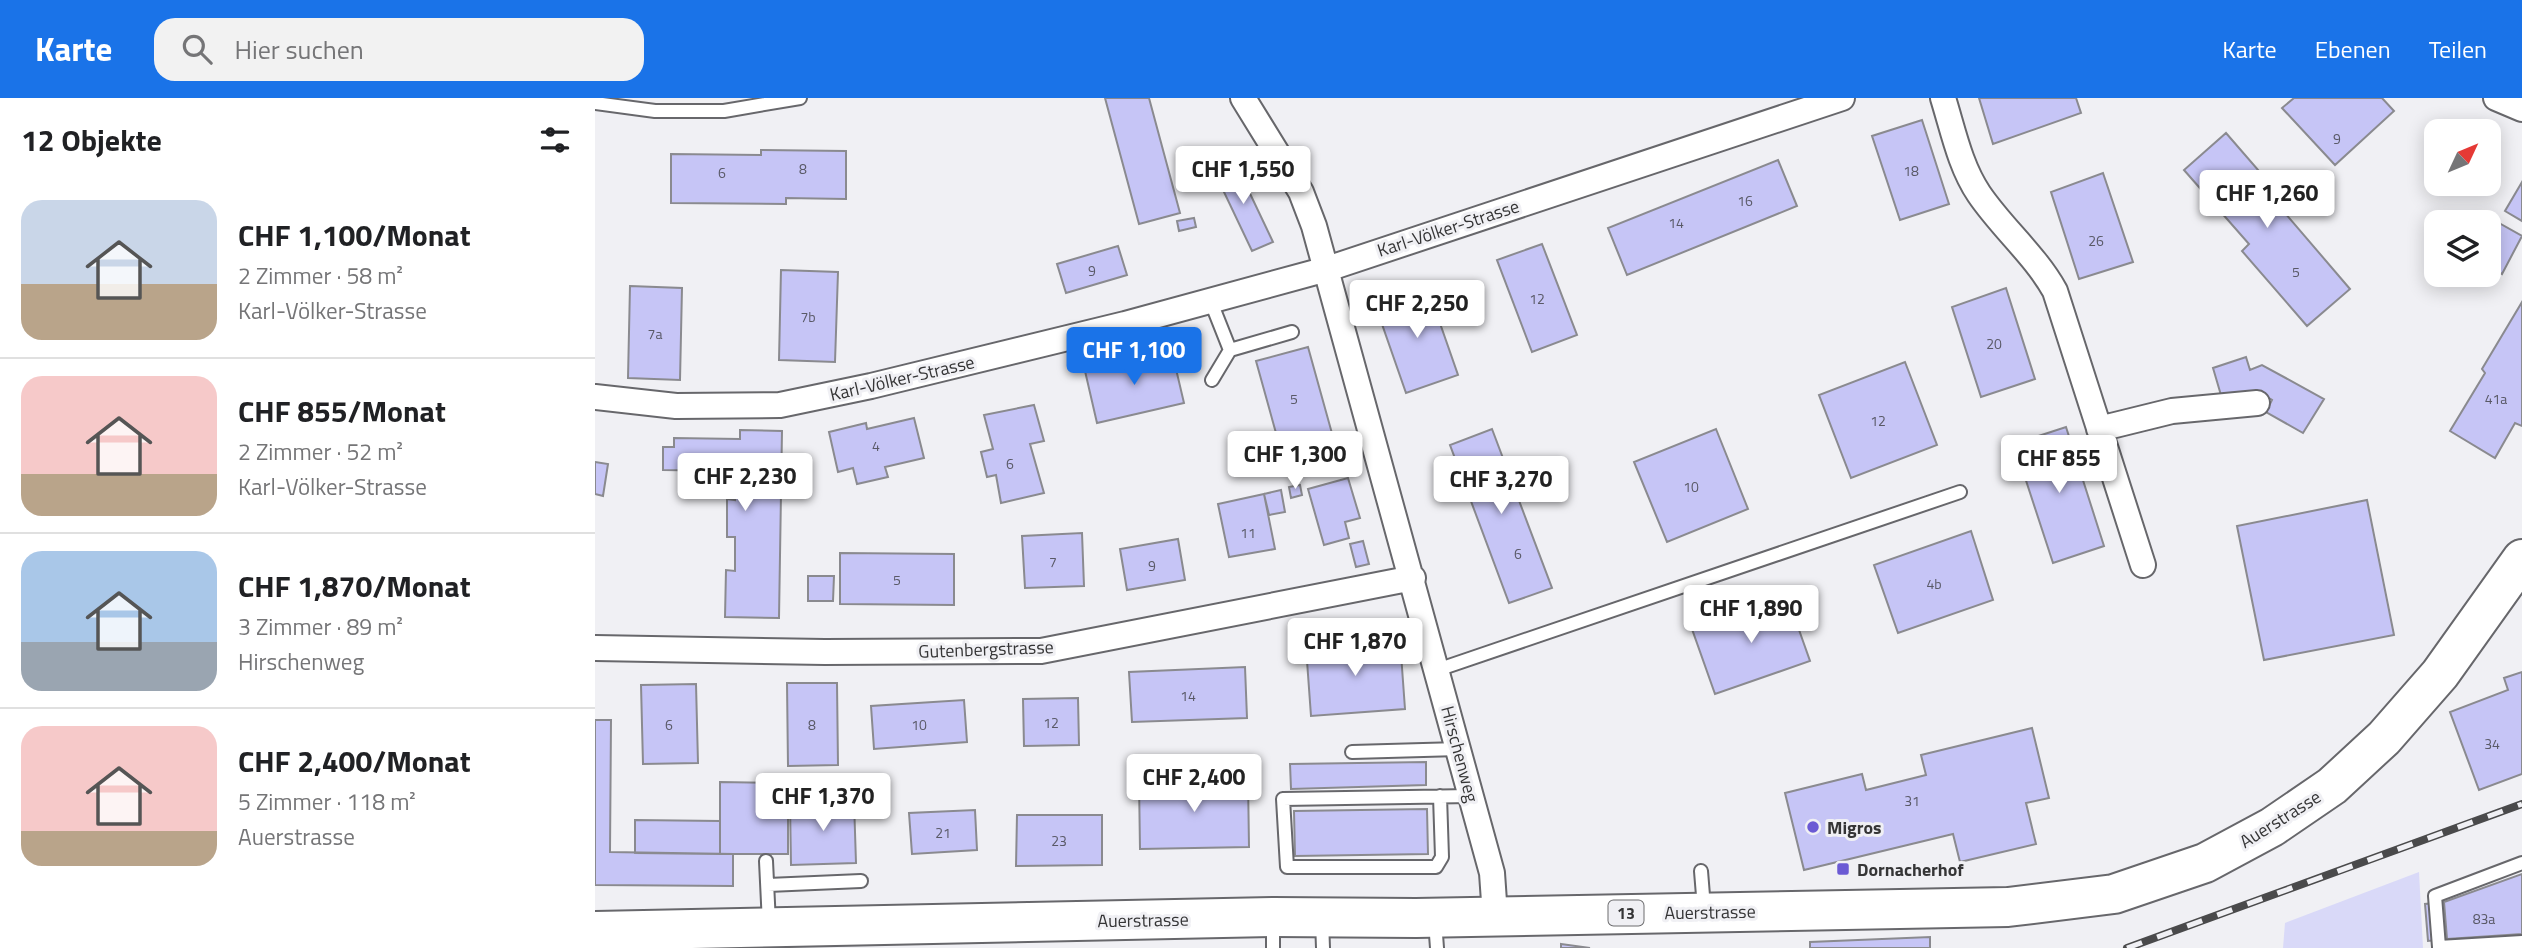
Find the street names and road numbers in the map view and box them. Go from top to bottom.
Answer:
street label: Karl-Völker-Strasse [1374,192,1522,264]
street label: Karl-Völker-Strasse [827,348,977,408]
street label: Gutenbergstrasse [918,633,1054,665]
street label: Hirschenweg [1434,703,1486,805]
street label: Auerstrasse [2234,783,2326,855]
street label: Auerstrasse [1664,898,1756,926]
road number: 13 [1609,900,1643,926]
street label: Auerstrasse [1097,906,1189,934]

